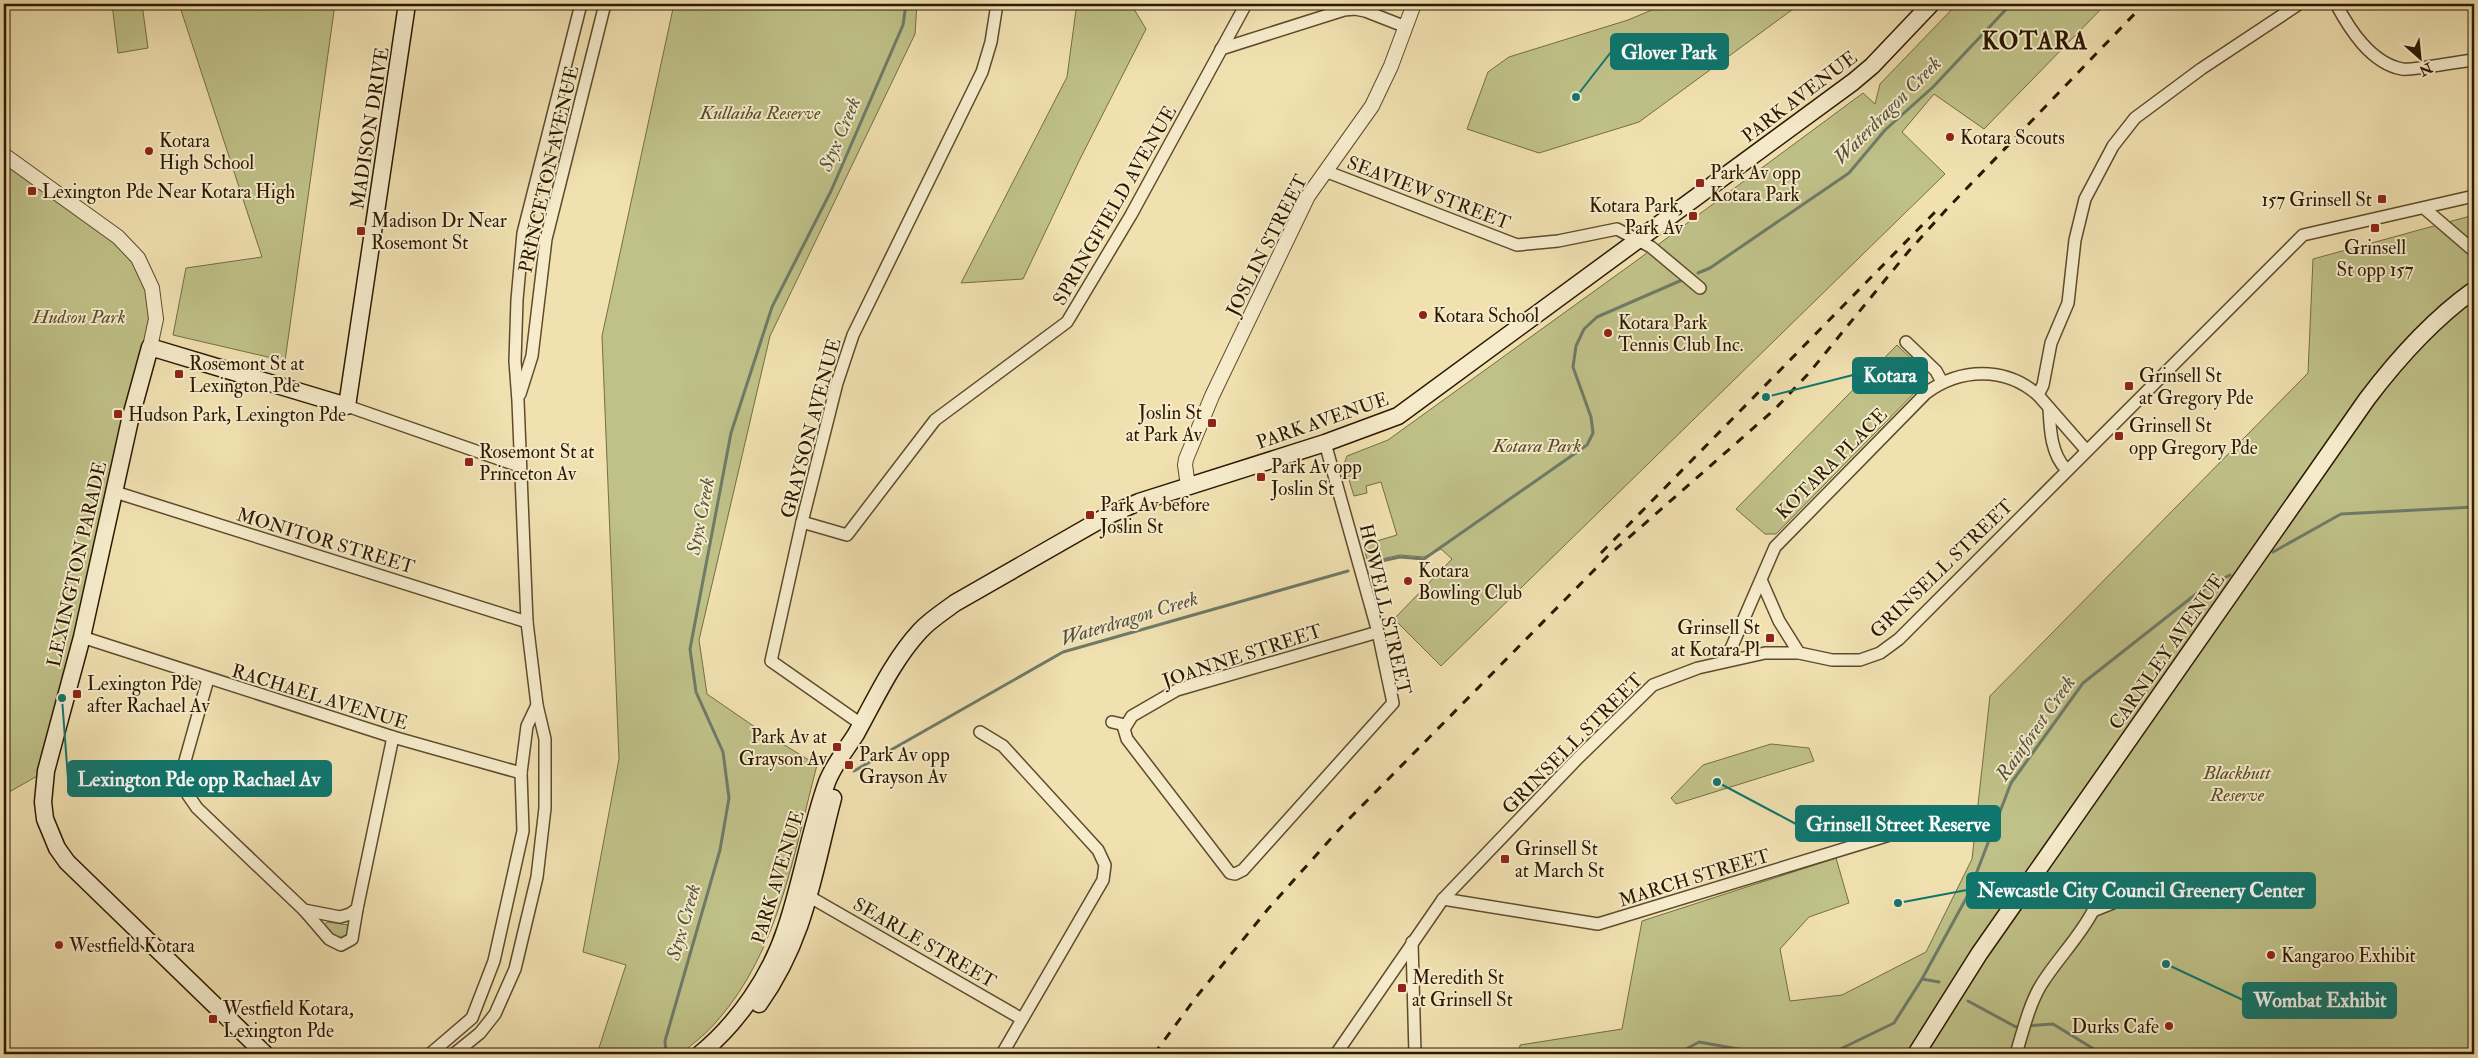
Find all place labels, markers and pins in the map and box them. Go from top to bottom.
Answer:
callout: Glover Park [1611,34,1728,69]
place label: Kotara Scouts [1960,126,2065,150]
place label: Kotara High School [159,129,254,175]
marker: Kotara Scouts [1944,131,1956,143]
marker: Kotara High School [143,145,155,157]
place label: Park Av opp Kotara Park [1710,161,1801,207]
marker: Park Av opp Kotara Park [1694,177,1706,189]
place label: Lexington Pde Near Kotara High [42,180,295,204]
marker: Lexington Pde Near Kotara High [26,185,38,197]
place label: 157 Grinsell St [2261,188,2372,212]
marker: 157 Grinsell St [2376,193,2388,205]
place label: Kotara Park, Park Av [1589,194,1684,240]
place label: Madison Dr Near Rosemont St [371,209,507,255]
marker: Kotara Park, Park Av [1687,210,1699,222]
marker: Grinsell St opp 157 [2369,222,2381,234]
marker: Madison Dr Near Rosemont St [355,225,367,237]
place label: Grinsell St opp 157 [2337,236,2414,283]
place label: Kotara School [1433,304,1539,328]
marker: Kotara School [1417,309,1429,321]
place label: Kotara Park Tennis Club Inc. [1618,311,1743,357]
marker: Kotara Park Tennis Club Inc. [1602,327,1614,339]
place label: Rosemont St at Lexington Pde [189,352,304,398]
callout: Kotara [1853,358,1927,393]
place label: Grinsell St at Gregory Pde [2139,364,2253,410]
marker: Rosemont St at Lexington Pde [173,368,185,380]
marker: Grinsell St at Gregory Pde [2123,380,2135,392]
place label: Joslin St at Park Av [1126,401,1203,447]
place label: Hudson Park, Lexington Pde [128,403,346,427]
marker: Hudson Park, Lexington Pde [112,408,124,420]
place label: Grinsell St opp Gregory Pde [2129,414,2258,461]
marker: Joslin St at Park Av [1206,417,1218,429]
marker: Grinsell St opp Gregory Pde [2113,430,2125,442]
place label: Rosemont St at Princeton Av [479,440,594,486]
place label: Park Av opp Joslin St [1270,455,1362,501]
marker: Rosemont St at Princeton Av [463,456,475,468]
marker: Park Av opp Joslin St [1255,471,1267,483]
place label: Park Av before Joslin St [1099,493,1210,539]
marker: Park Av before Joslin St [1084,509,1096,521]
place label: Kotara Bowling Club [1418,559,1522,605]
marker: Kotara Bowling Club [1402,575,1414,587]
place label: Grinsell St at Kotara Pl [1671,616,1760,662]
marker: Grinsell St at Kotara Pl [1764,632,1776,644]
place label: Lexington Pde after Rachael Av [87,672,210,718]
marker: Lexington Pde after Rachael Av [71,688,83,700]
place label: Park Av at Grayson Av [739,725,828,771]
marker: Park Av at Grayson Av [831,741,843,753]
place label: Park Av opp Grayson Av [859,743,950,789]
marker: Park Av opp Grayson Av [843,759,855,771]
callout: Lexington Pde opp Rachael Av [68,761,331,796]
callout: Grinsell Street Reserve [1796,806,2000,841]
place label: Grinsell St at March St [1515,837,1604,883]
marker: Grinsell St at March St [1499,853,1511,865]
callout: Newcastle City Council Greenery Center [1967,873,2315,908]
place label: Westfield Kotara [68,934,195,958]
marker: Westfield Kotara [53,939,65,951]
place label: Kangaroo Exhibit [2281,944,2416,968]
marker: Kangaroo Exhibit [2265,949,2277,961]
place label: Meredith St at Grinsell St [1412,966,1513,1012]
marker: Meredith St at Grinsell St [1396,982,1408,994]
callout: Wombat Exhibit [2243,983,2396,1018]
place label: Westfield Kotara, Lexington Pde [222,997,354,1043]
marker: Westfield Kotara, Lexington Pde [207,1013,219,1025]
place label: Durks Cafe [2072,1015,2159,1039]
marker: Durks Cafe [2163,1020,2175,1032]

